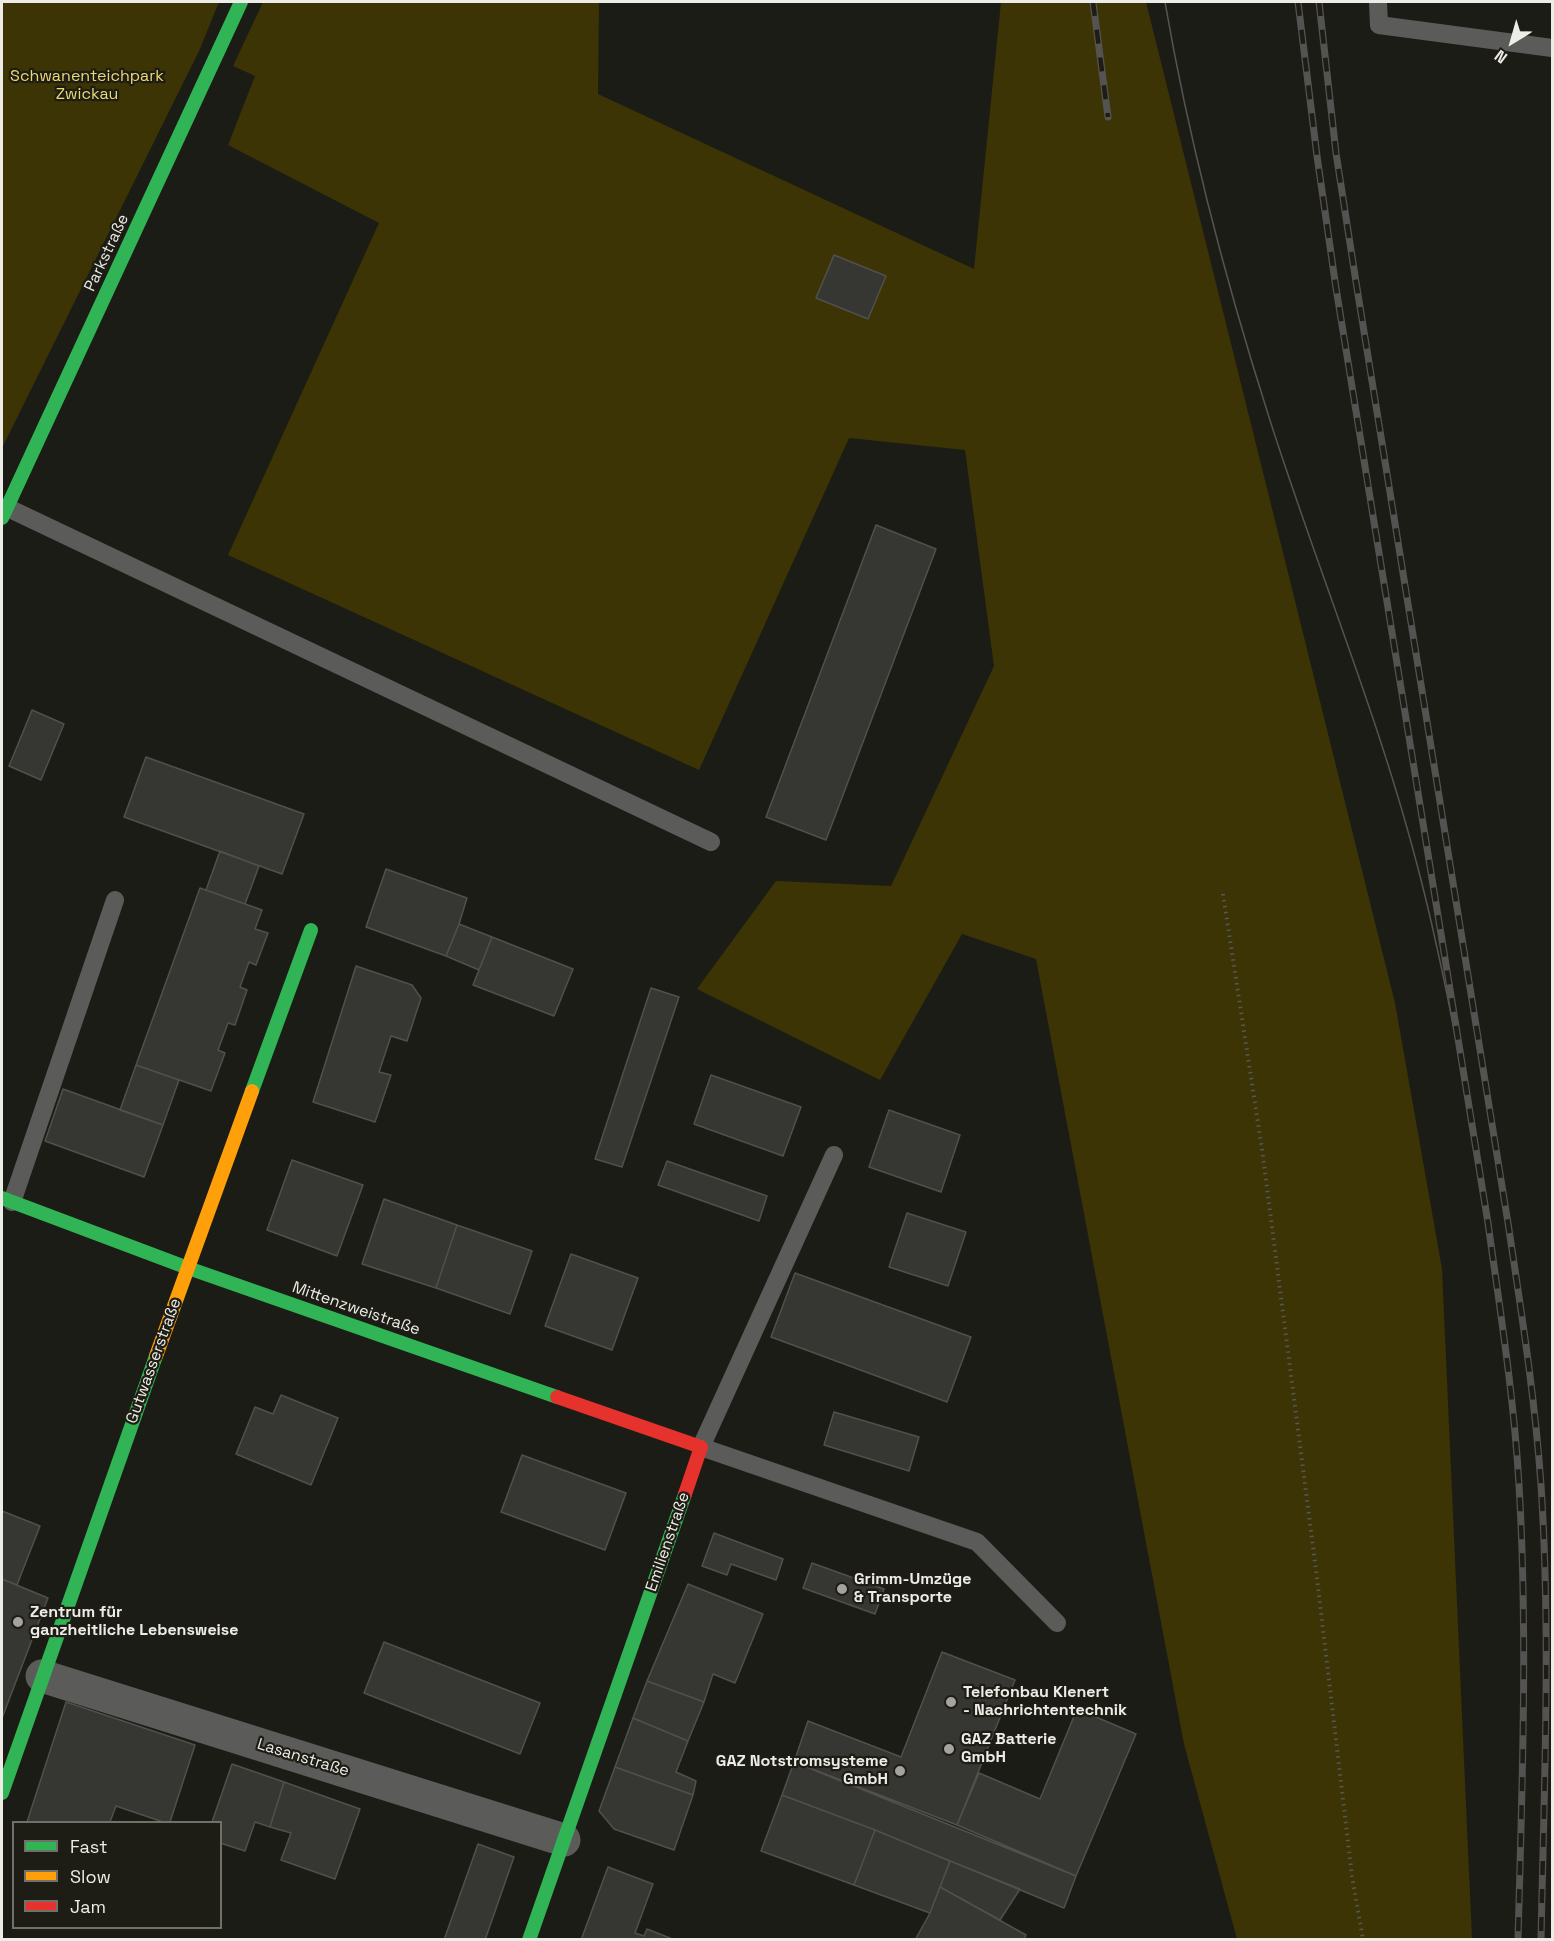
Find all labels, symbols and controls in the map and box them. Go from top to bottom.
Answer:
north arrow [1482,12,1542,72]
text: N [1490,45,1511,68]
park label: Schwanenteichpark Zwickau [10,67,164,105]
street label: Parkstraße [81,211,133,295]
street label: Mittenzweistraße [290,1278,422,1340]
street label: Gutwasserstraße [122,1296,186,1426]
street label: Emilienstraße [642,1490,694,1594]
place label: Grimm-Umzüge & Transporte [854,1570,971,1608]
marker: Grimm-Umzüge & Transporte [835,1582,849,1596]
place label: Zentrum für ganzheitliche Lebensweise [30,1603,238,1641]
marker: Zentrum für ganzheitliche Lebensweise [11,1615,25,1629]
place label: Telefonbau Klenert - Nachrichtentechnik [963,1683,1127,1721]
marker: Telefonbau Klenert - Nachrichtentechnik [944,1695,958,1709]
place label: GAZ Batterie GmbH [961,1730,1056,1768]
street label: Lasanstraße [255,1735,351,1781]
marker: GAZ Batterie GmbH [942,1742,956,1756]
place label: GAZ Notstromsysteme GmbH [716,1752,888,1790]
marker: GAZ Notstromsysteme GmbH [893,1764,907,1778]
legend [12,1821,222,1929]
text: Fast [70,1835,107,1858]
text: Slow [70,1865,111,1888]
text: Jam [70,1895,106,1918]

